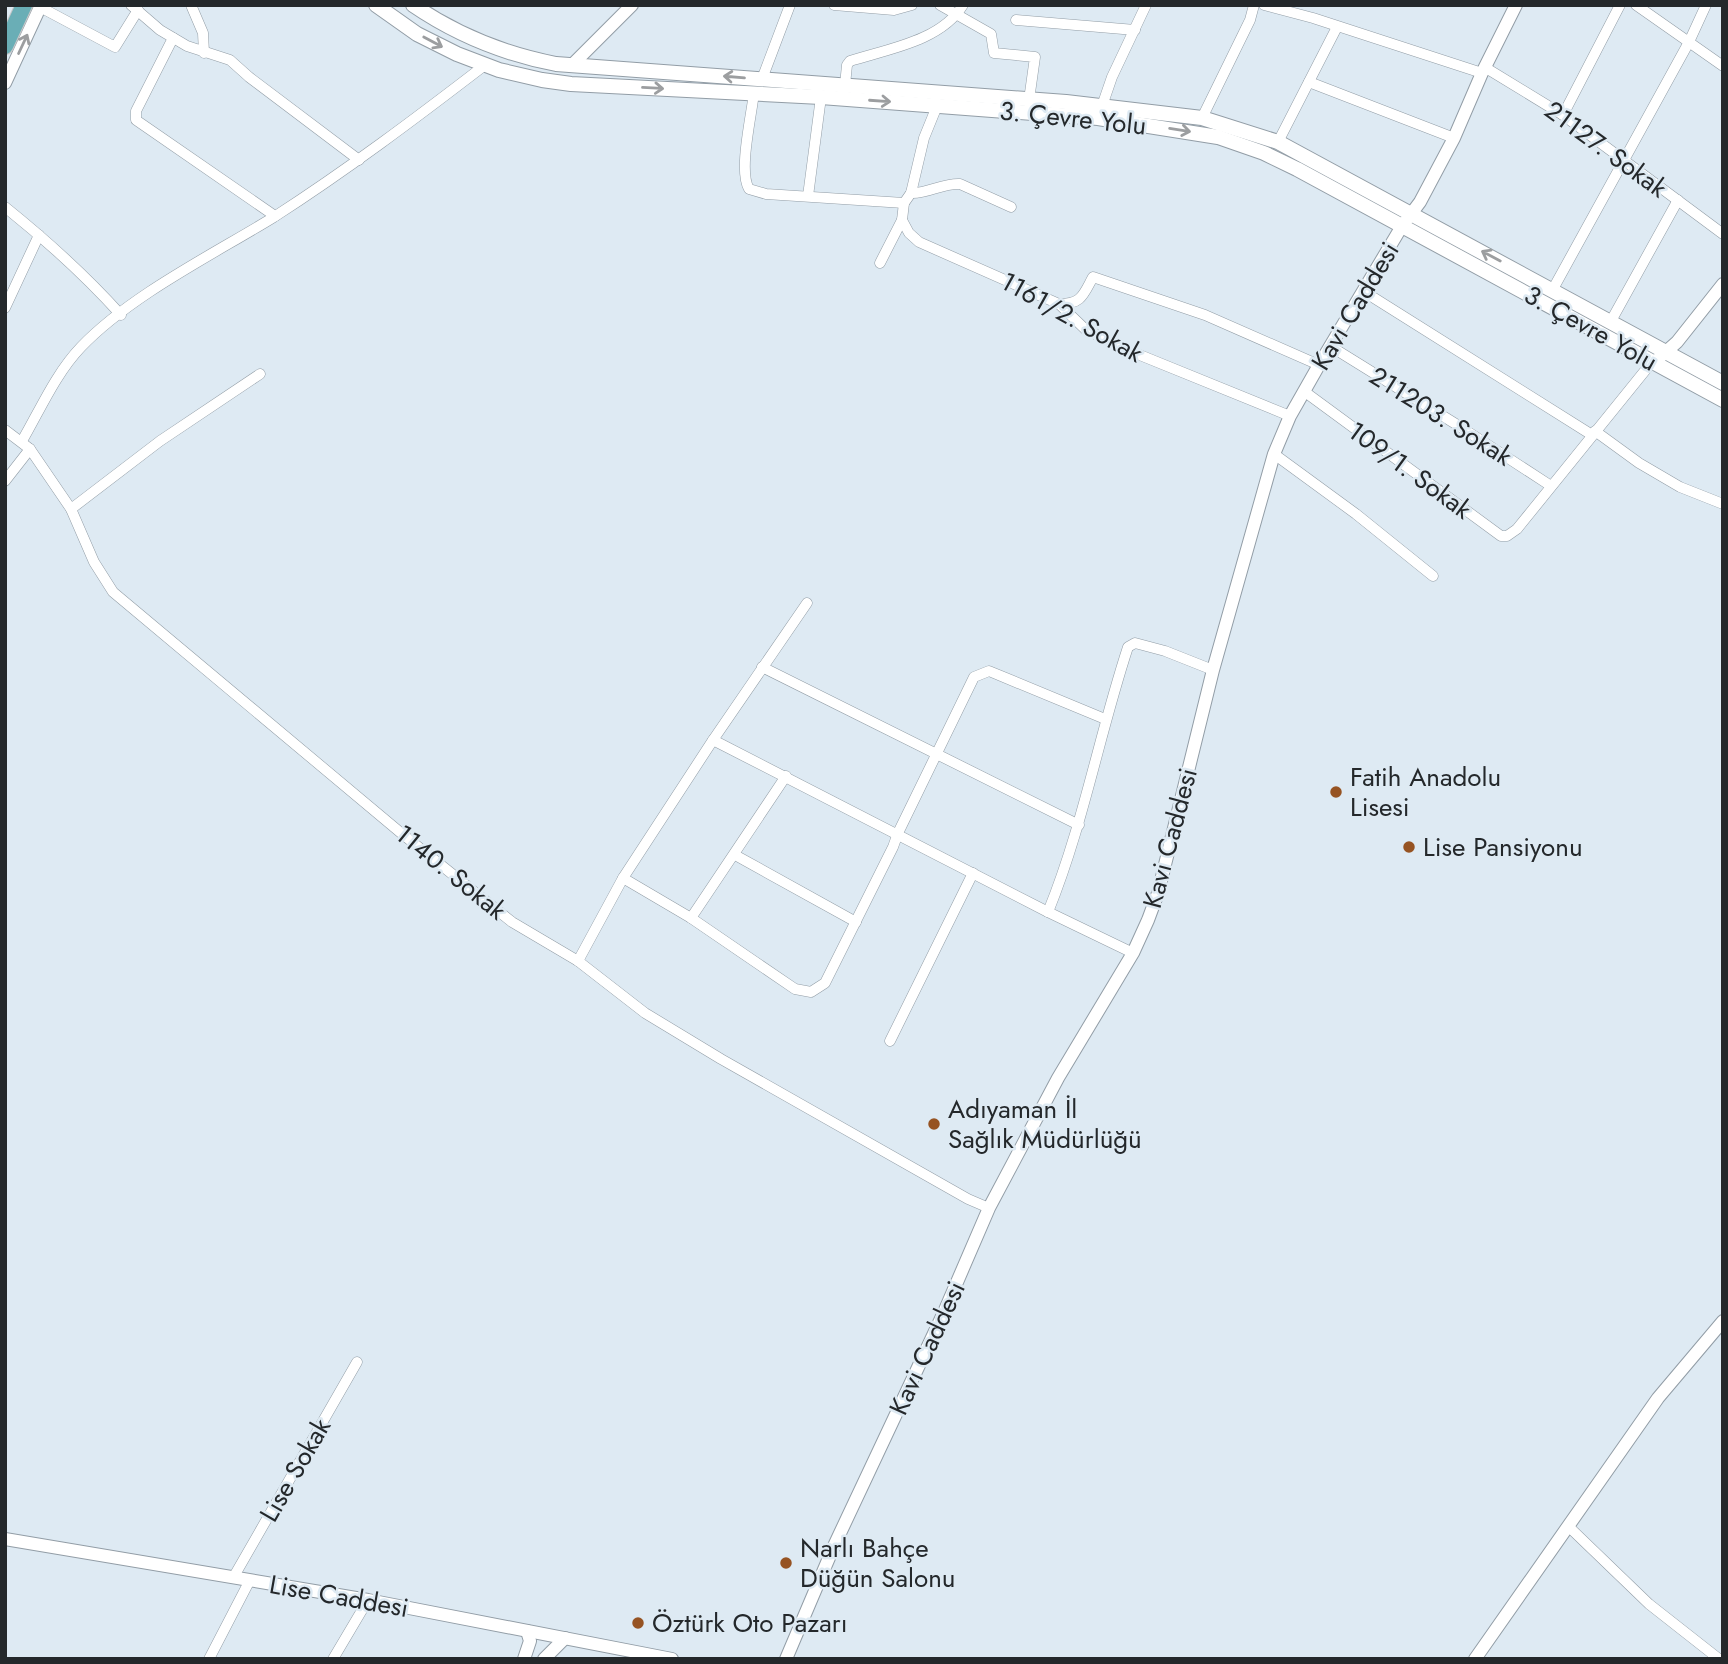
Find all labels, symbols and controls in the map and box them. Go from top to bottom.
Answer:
one-way arrow [17,34,30,55]
one-way arrow [422,36,443,50]
one-way arrow [723,70,746,83]
one-way arrow [641,81,664,94]
street label: 3. Çevre Yolu [998,91,1148,145]
street label: 21127. Sokak [1537,91,1676,207]
one-way arrow [868,95,891,108]
one-way arrow [1168,124,1190,137]
street label: Kavi Caddesi [1302,235,1408,377]
one-way arrow [1481,248,1502,262]
street label: 1161/2. Sokak [994,262,1151,372]
street label: 3. Çevre Yolu [1517,276,1665,380]
street label: 211203. Sokak [1362,357,1520,475]
street label: 109/1. Sokak [1340,412,1480,528]
place label: Fatih Anadolu Lisesi [1350,758,1501,826]
street label: Kavi Caddesi [1133,764,1207,912]
marker: Fatih Anadolu Lisesi [1328,784,1344,800]
street label: 1140. Sokak [387,815,515,929]
place label: Lise Pansiyonu [1423,828,1583,866]
marker: Lise Pansiyonu [1401,839,1417,855]
place label: Adıyaman İl Sağlık Müdürlüğü [948,1090,1142,1158]
marker: Adıyaman İl Sağlık Müdürlüğü [926,1116,942,1132]
street label: Kavi Caddesi [879,1275,975,1421]
street label: Lise Sokak [250,1411,340,1529]
place label: Narlı Bahçe Düğün Salonu [800,1529,955,1597]
marker: Narlı Bahçe Düğün Salonu [778,1555,794,1571]
street label: Lise Caddesi [266,1565,412,1627]
place label: Öztürk Oto Pazarı [652,1604,847,1642]
marker: Öztürk Oto Pazarı [630,1615,646,1631]

